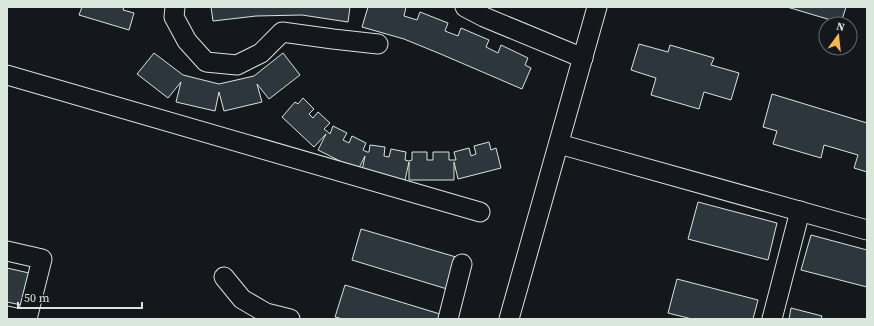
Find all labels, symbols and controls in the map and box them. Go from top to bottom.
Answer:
north arrow [818,16,858,56]
text: N [835,19,846,35]
scale bar [18,284,142,310]
text: 50 m [24,290,50,306]

